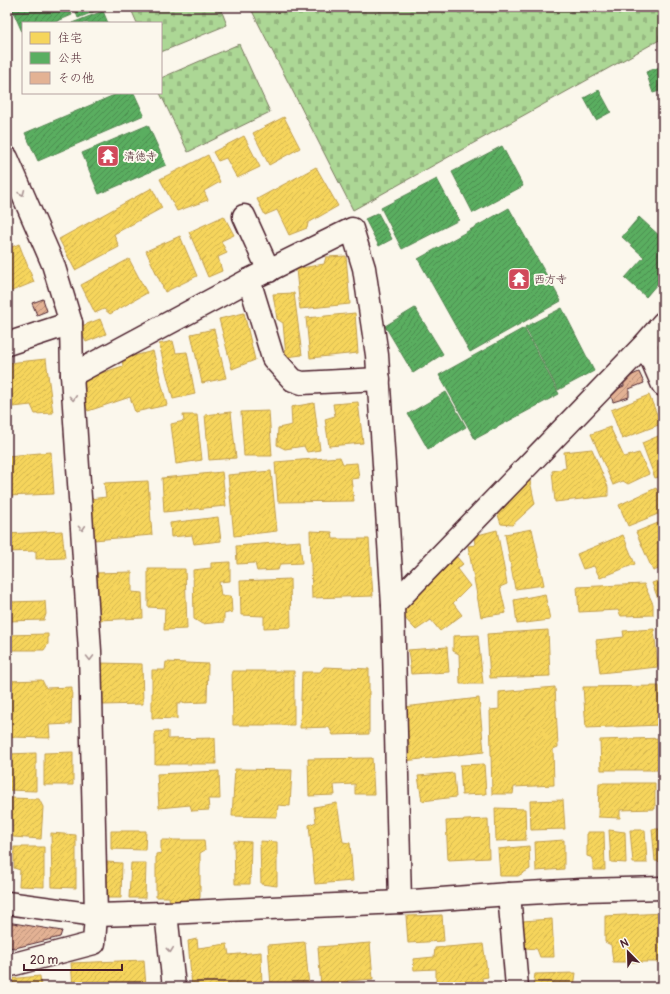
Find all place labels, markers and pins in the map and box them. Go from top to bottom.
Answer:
temple icon: 清徳寺 [95,143,121,169]
place label: 清徳寺 [124,150,157,163]
temple icon: 西方寺 [506,266,532,292]
place label: 西方寺 [534,273,567,286]

